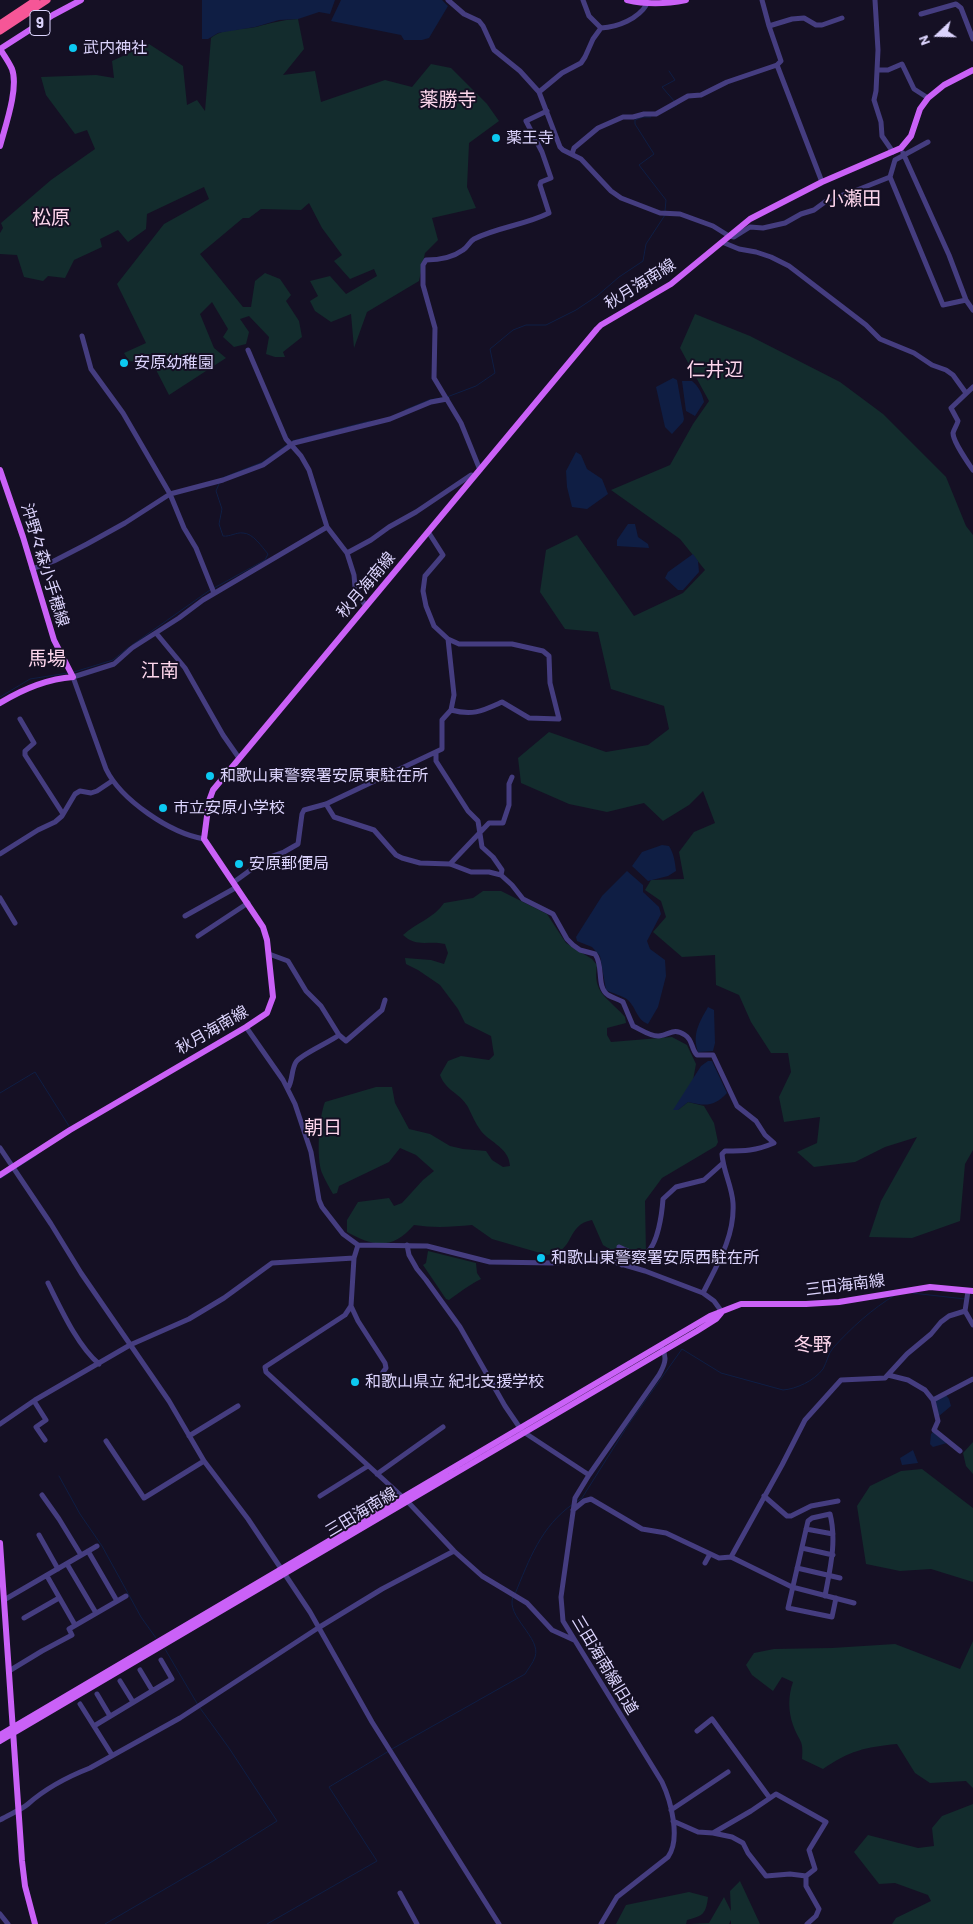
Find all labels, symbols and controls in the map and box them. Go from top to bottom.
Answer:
road number: 9 [30,10,50,36]
north arrow [913,10,963,60]
text: N [914,33,933,48]
place label: 武内神社 [83,38,147,58]
marker: 武内神社 [67,42,79,54]
district label: 薬勝寺 [420,89,476,111]
place label: 薬王寺 [506,128,554,148]
marker: 薬王寺 [490,132,502,144]
district label: 小瀬田 [825,188,881,210]
district label: 松原 [32,207,70,229]
street label: 秋月海南線 [601,255,679,313]
place label: 安原幼稚園 [134,353,214,373]
marker: 安原幼稚園 [118,357,130,369]
district label: 仁井辺 [687,359,743,381]
street label: 沖野々森小手穂線 [17,501,73,629]
street label: 秋月海南線 [333,548,399,622]
district label: 馬場 [28,648,66,670]
district label: 江南 [141,660,179,682]
place label: 和歌山東警察署安原東駐在所 [220,766,428,786]
marker: 和歌山東警察署安原東駐在所 [204,770,216,782]
place label: 市立安原小学校 [173,798,285,818]
marker: 市立安原小学校 [157,802,169,814]
place label: 安原郵便局 [249,854,329,874]
marker: 安原郵便局 [233,858,245,870]
street label: 秋月海南線 [173,1002,251,1058]
district label: 朝日 [304,1117,342,1139]
place label: 和歌山東警察署安原西駐在所 [551,1248,759,1268]
marker: 和歌山東警察署安原西駐在所 [535,1252,547,1264]
street label: 三田海南線 [804,1271,886,1299]
district label: 冬野 [794,1334,832,1356]
place label: 和歌山県立 紀北支援学校 [365,1372,544,1392]
marker: 和歌山県立 紀北支援学校 [349,1376,361,1388]
street label: 三田海南線 [322,1483,400,1541]
street label: 三田海南線旧道 [568,1612,642,1718]

